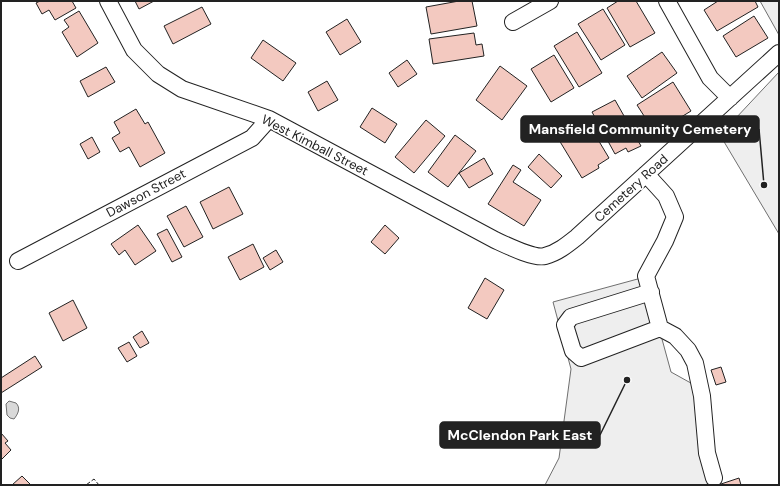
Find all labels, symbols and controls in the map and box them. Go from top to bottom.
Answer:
street label: West Kimball Street [259,111,371,179]
callout: Mansfield Community Cemetery [521,116,759,142]
text: Mansfield Community Cemetery [529,120,752,138]
street label: Cemetery Road [591,150,671,226]
street label: Dawson Street [103,165,189,221]
callout: McClendon Park East [440,422,600,448]
text: McClendon Park East [448,426,592,444]

